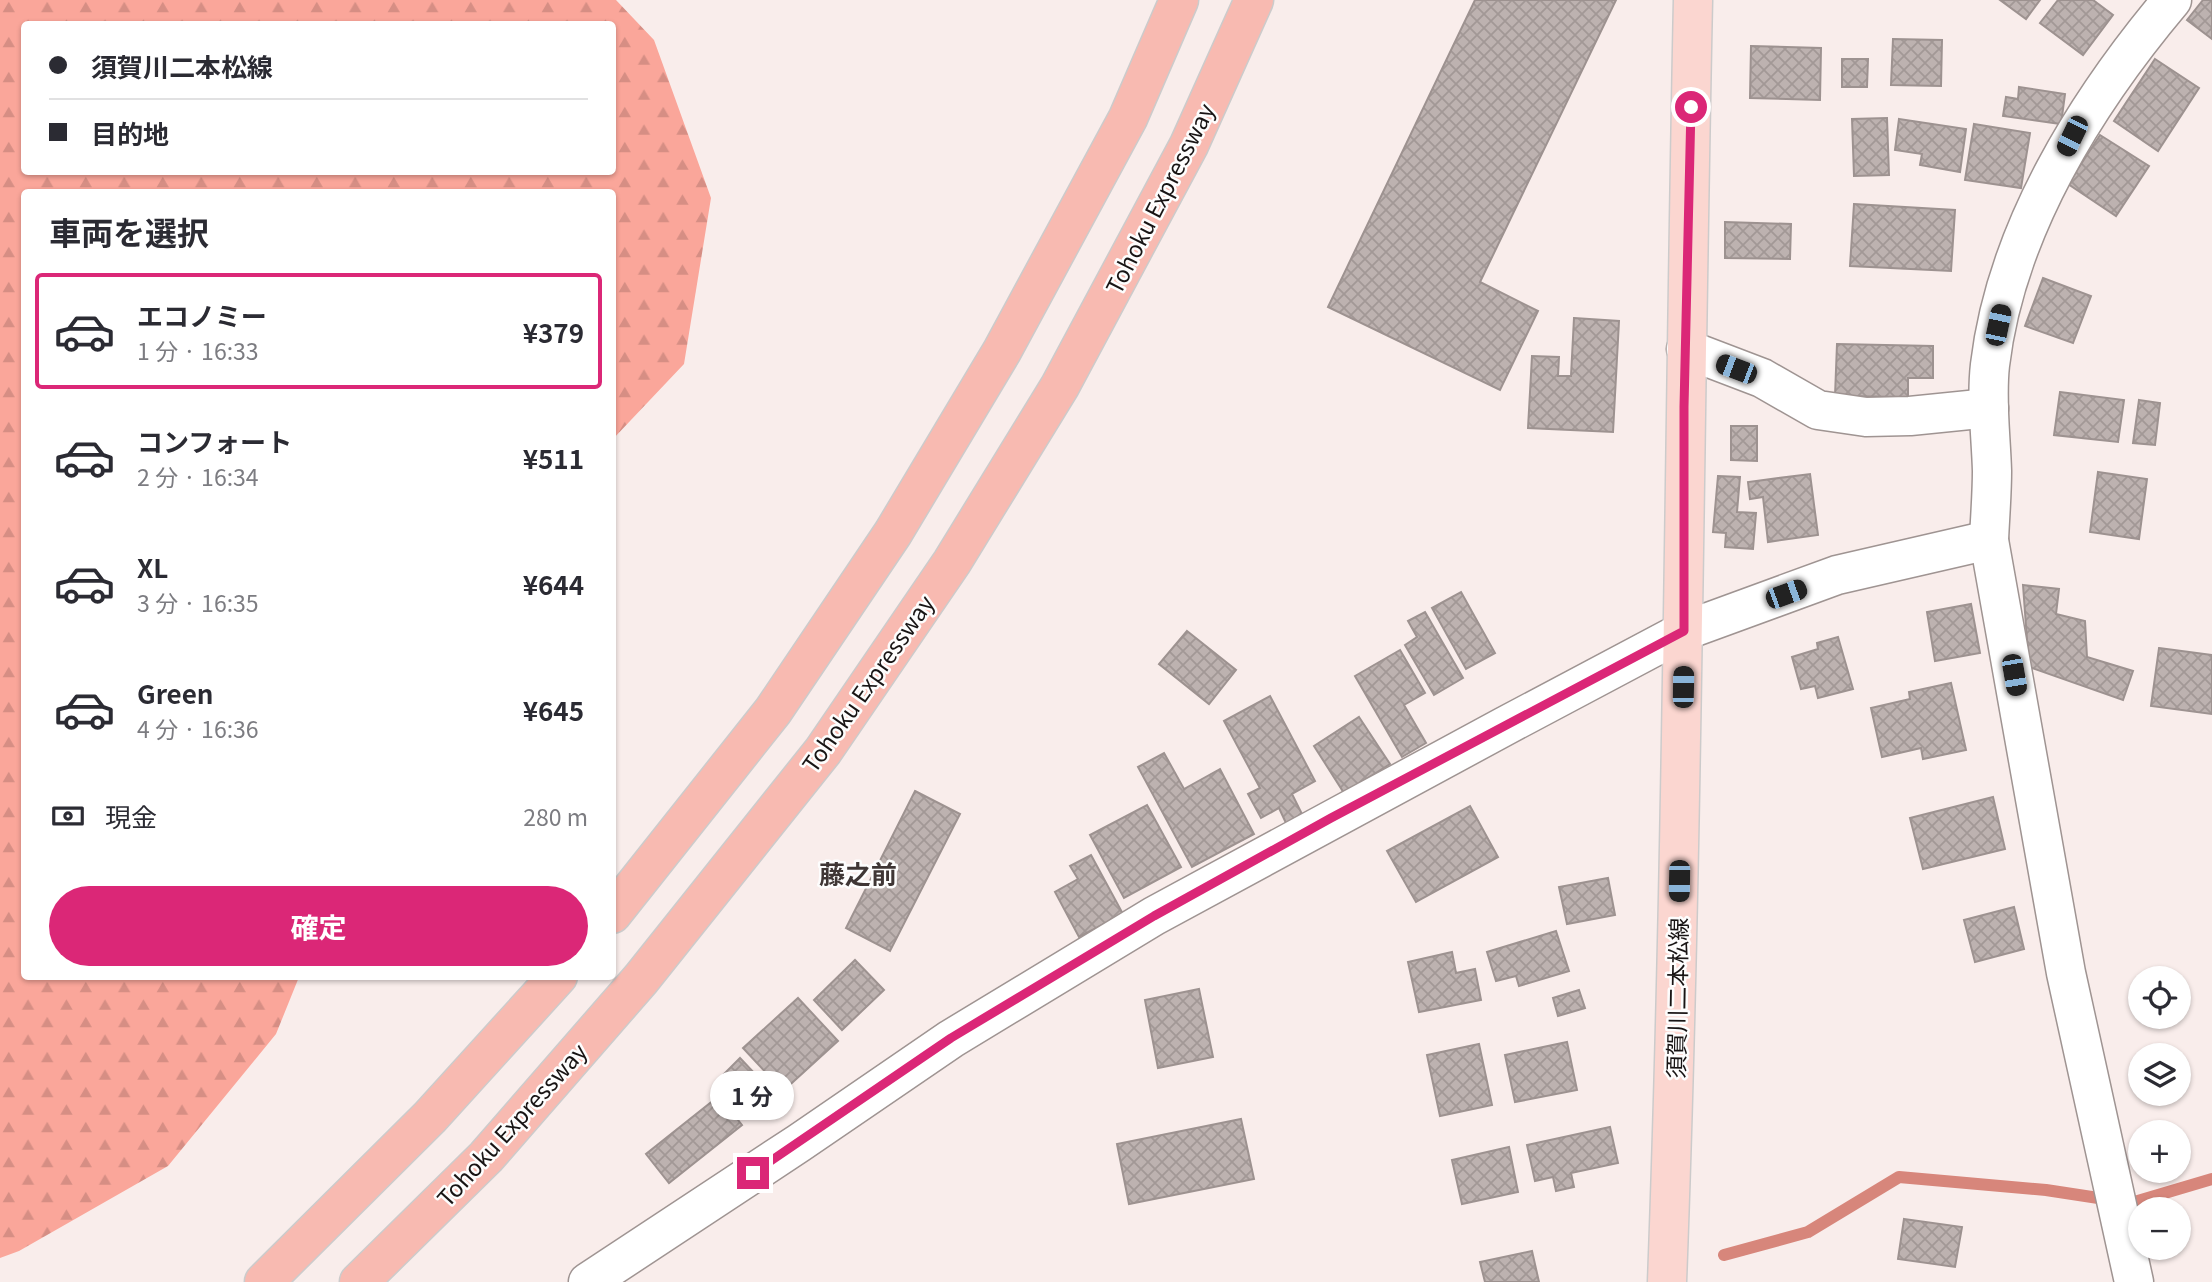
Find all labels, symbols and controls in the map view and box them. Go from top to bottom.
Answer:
text: 須賀川二本松線 [91,47,273,84]
route start [1675,91,1707,123]
street label: Tohoku Expressway [1096,97,1222,299]
car [2054,113,2091,159]
text: 目的地 [91,114,169,151]
text: 車両を選択 [49,208,209,254]
text: エコノミー [137,296,267,333]
icon: car [53,300,116,363]
car [1984,302,2013,348]
text: ¥379 [523,313,584,350]
text: 1 分 · 16:33 [137,333,259,367]
car [1713,352,1760,386]
text: コンフォート [137,422,292,459]
icon: car [53,426,116,489]
text: ¥511 [523,439,584,476]
text: 2 分 · 16:34 [137,459,259,493]
text: XL [137,548,168,585]
icon: car [53,552,116,615]
text: ¥644 [523,565,584,602]
car [1763,577,1810,611]
text: 3 分 · 16:35 [137,585,259,619]
street label: Tohoku Expressway [793,587,941,779]
car [2001,652,2028,698]
car [1673,666,1694,708]
text: Green [137,674,213,711]
icon: car [53,678,116,741]
text: ¥645 [523,691,584,728]
text: 4 分 · 16:36 [137,711,259,745]
icon: cash [49,797,87,835]
text: 現金 [105,797,157,834]
text: 280 m [523,799,588,833]
district label: 藤之前 [819,854,897,891]
car [1669,860,1690,902]
button: 確定 [49,886,588,966]
street label: 須賀川二本松線 [1658,917,1694,1079]
map controls [2128,966,2191,1260]
button: locate [2128,966,2191,1029]
street label: Tohoku Expressway [428,1035,594,1213]
button: layers [2128,1043,2191,1106]
callout: 1 分 [711,1072,795,1120]
text: 1 分 [731,1078,773,1112]
button: + [2128,1120,2191,1183]
route end [737,1157,769,1189]
button: − [2128,1197,2191,1260]

